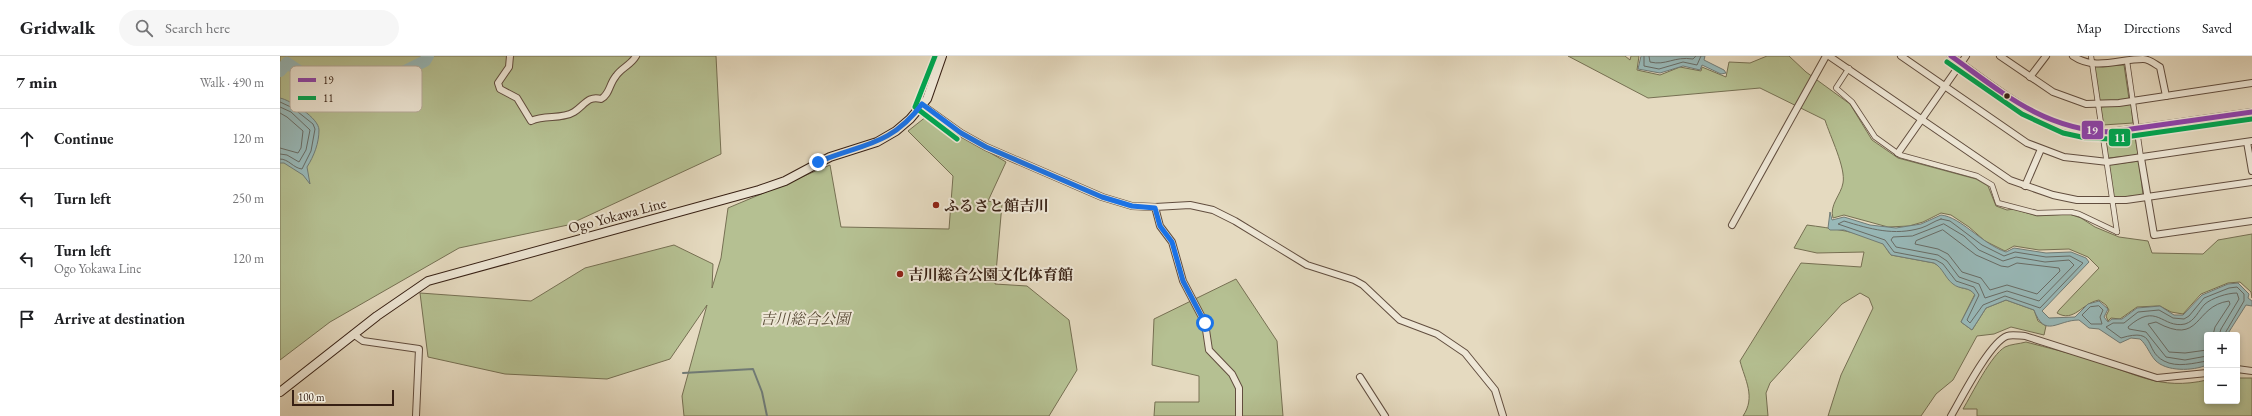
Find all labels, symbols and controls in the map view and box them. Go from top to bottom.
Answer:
search box [119,10,399,46]
text: Gridwalk [20,15,95,40]
icon: search [133,17,155,39]
text: Search here [165,18,230,37]
text: Map [2076,19,2102,37]
text: Directions [2124,19,2180,37]
text: Saved [2202,19,2232,37]
legend [290,66,422,112]
text: 7 min [16,71,57,93]
text: 19 [323,73,334,87]
text: Walk · 490 m [200,74,264,91]
text: 11 [323,91,334,105]
unlabelled marker [2002,91,2012,101]
line badge: 19 [2081,120,2104,140]
text: 19 [2086,123,2098,137]
icon: ahead [16,128,38,150]
line badge: 11 [2108,128,2131,147]
text: Continue [54,129,114,148]
text: 120 m [233,130,264,147]
text: 11 [2114,131,2126,145]
route end [809,153,827,171]
icon: left [16,188,38,210]
text: Turn left [54,189,111,208]
text: 250 m [233,190,264,207]
street label: Ogo Yokawa Line [566,193,668,237]
place label: ふるさと館吉川 [944,196,1049,215]
marker: ふるさと館吉川 [931,200,941,210]
text: Turn left [54,241,111,260]
icon: left [16,248,38,270]
text: 120 m [233,250,264,267]
text: Ogo Yokawa Line [54,260,141,277]
place label: 吉川総合公園文化体育館 [908,265,1073,284]
marker: 吉川総合公園文化体育館 [895,269,905,279]
icon: arrive [16,308,38,330]
text: Arrive at destination [54,309,185,328]
park label: 吉川総合公園 [760,309,853,328]
route start [1196,314,1214,332]
map controls [2204,332,2240,404]
button: + [2204,332,2240,368]
button: − [2204,368,2240,404]
scale bar [292,388,394,407]
text: 100 m [298,390,325,404]

